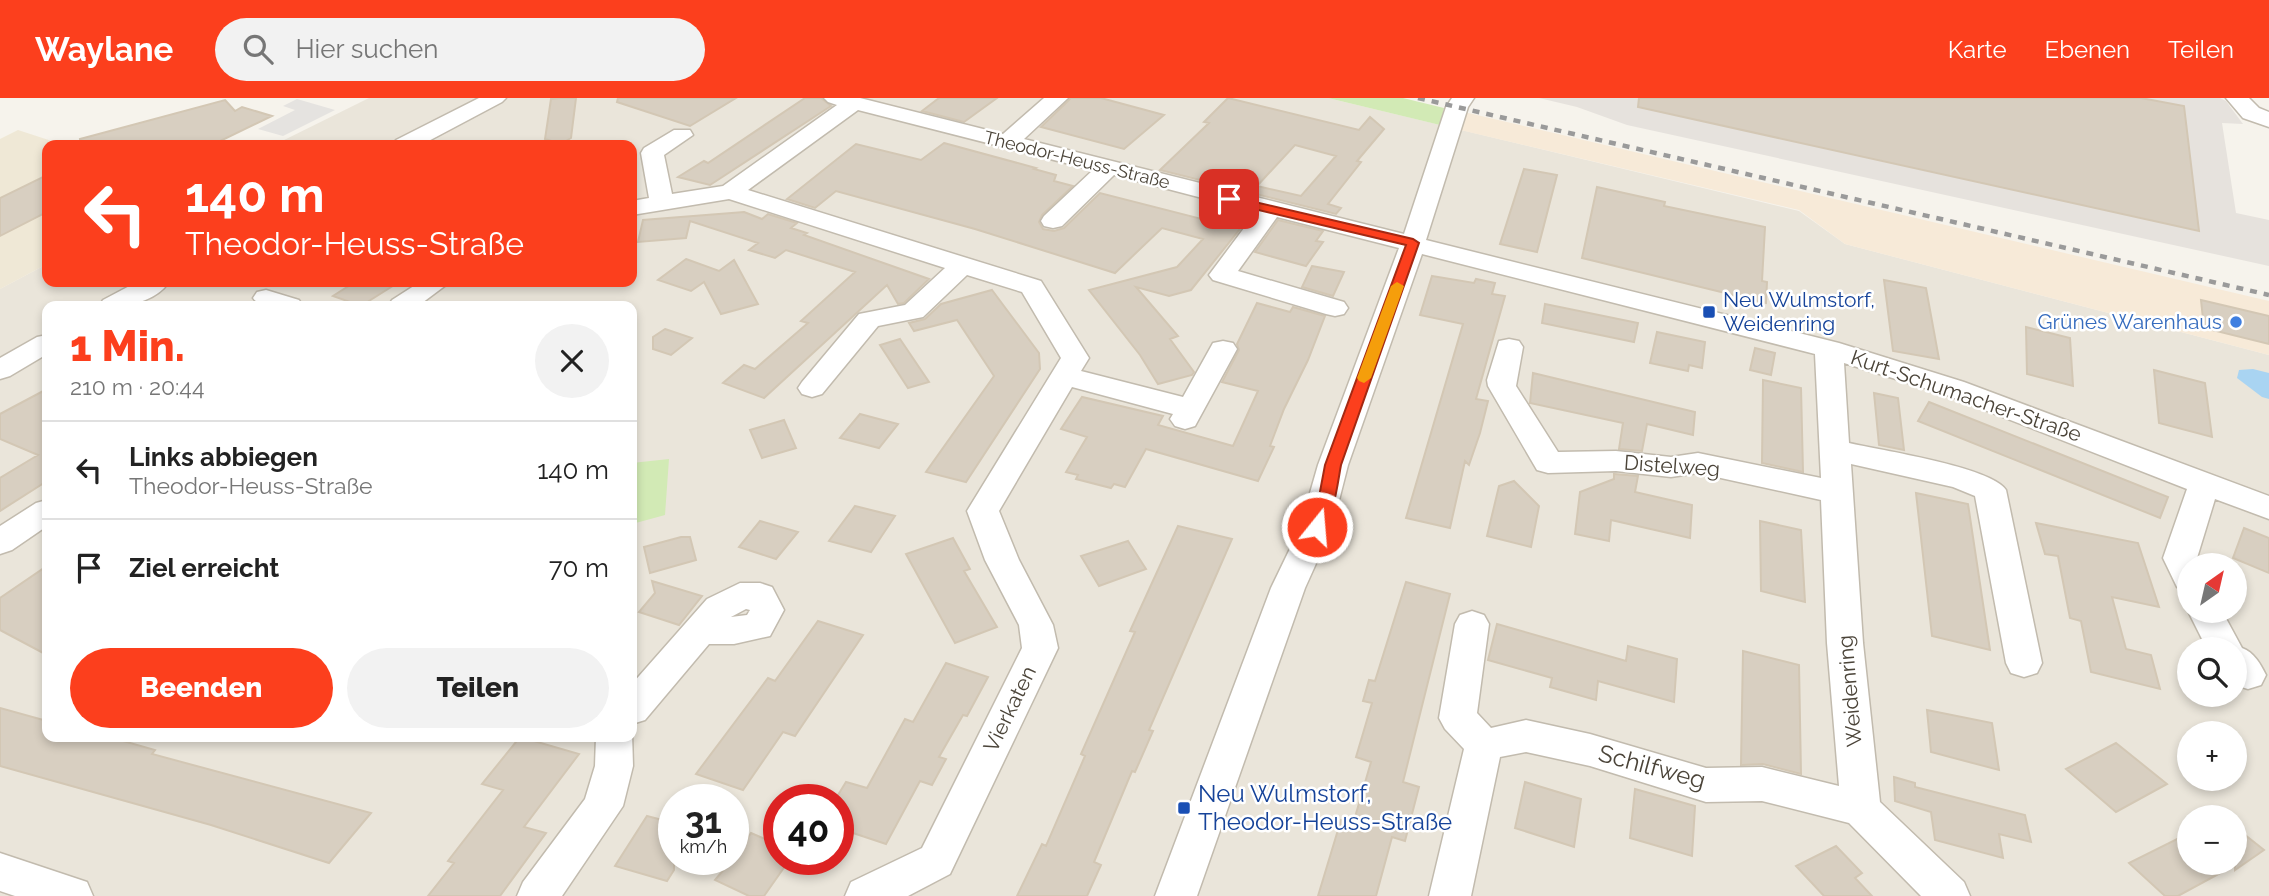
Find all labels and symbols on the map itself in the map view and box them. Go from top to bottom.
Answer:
street label: Theodor-Heuss-Straße [982,126,1173,193]
pin [1199,169,1259,229]
place label: Neu Wulmstorf, Weidenring [1723,287,1875,336]
marker: Neu Wulmstorf, Weidenring [1701,304,1717,320]
place label: Grünes Warenhaus [2038,309,2222,334]
marker: Grünes Warenhaus [2228,314,2244,330]
street label: Kurt-Schumacher-Straße [1848,344,2085,447]
street label: Distelweg [1623,450,1721,481]
position arrow [1280,490,1354,564]
north arrow [2177,553,2247,623]
street label: Weidenring [1832,634,1867,748]
street label: Vierkaten [978,662,1041,756]
street label: Schilfweg [1596,738,1709,795]
place label: Neu Wulmstorf, Theodor-Heuss-Straße [1198,779,1452,836]
speed limit sign: 40 [763,784,854,875]
marker: Neu Wulmstorf, Theodor-Heuss-Straße [1176,800,1192,816]

